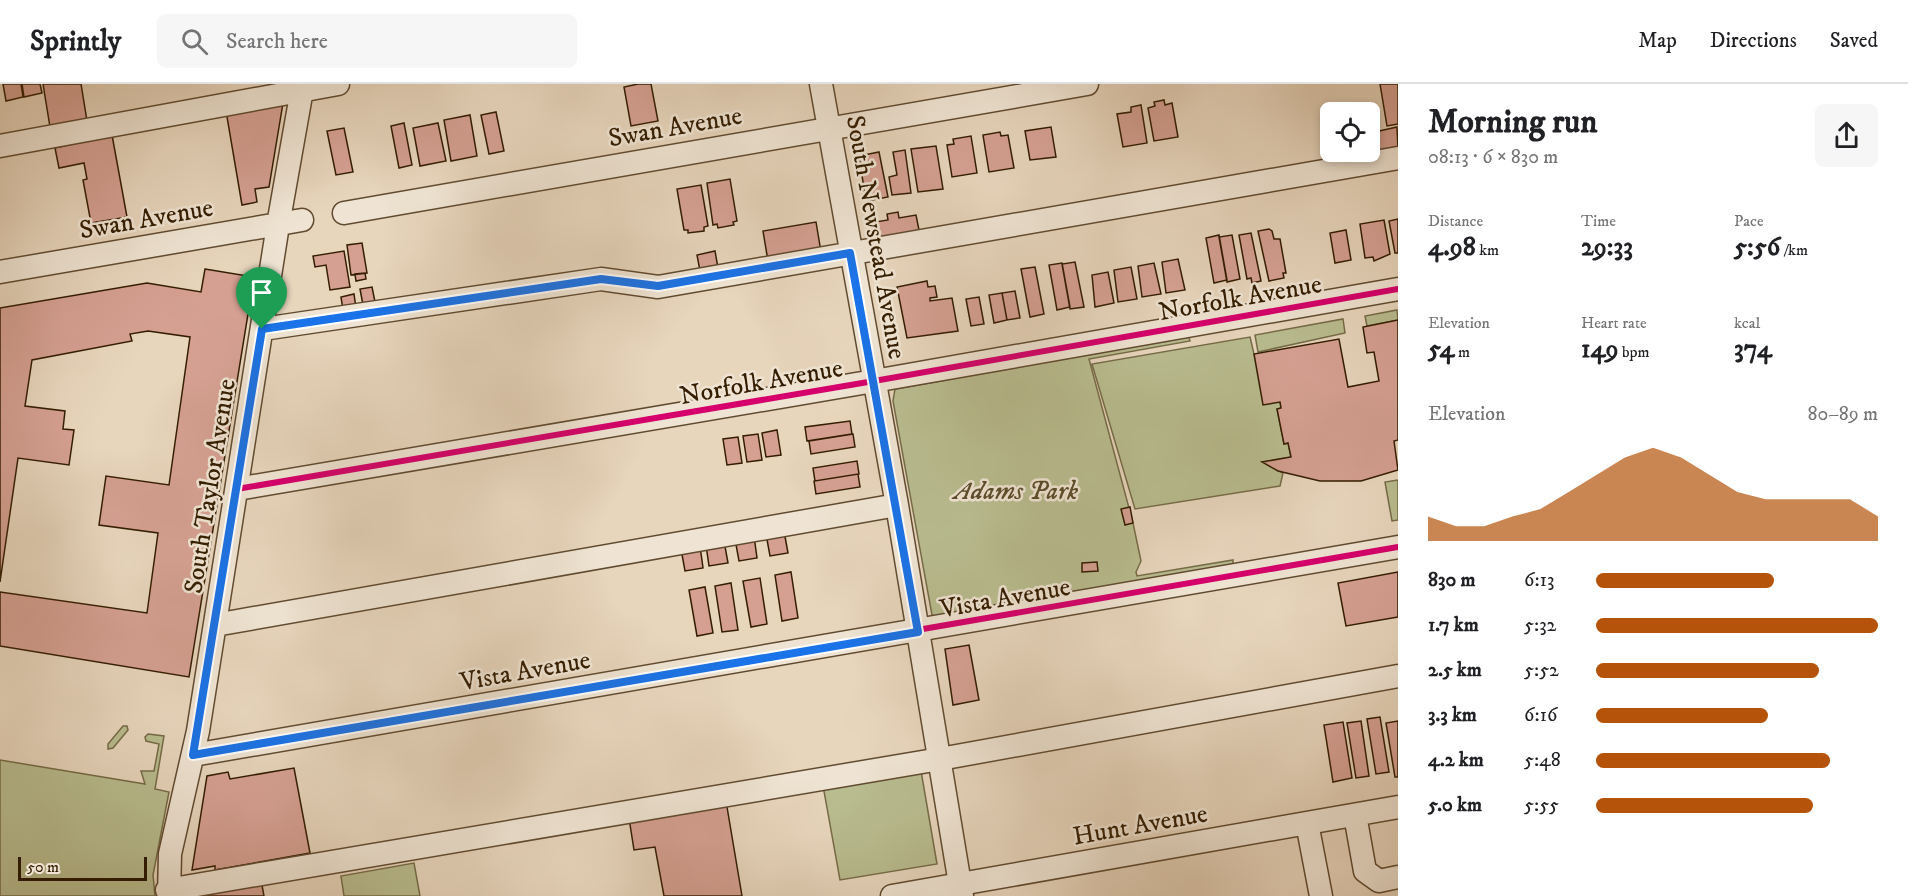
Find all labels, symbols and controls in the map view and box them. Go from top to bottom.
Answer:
search box [157,14,577,68]
text: Sprintly [30,24,121,59]
icon: search [178,25,211,58]
text: Search here [226,28,328,55]
text: Map [1638,28,1677,54]
text: Directions [1710,28,1797,54]
text: Saved [1830,28,1878,54]
street label: Swan Avenue [606,99,745,155]
map controls [1320,102,1380,162]
button: locate [1320,102,1380,162]
text: Morning run [1428,102,1597,143]
button: share [1815,104,1878,167]
street label: South Newstead Avenue [838,113,913,362]
text: 08:13 · 6 × 830 m [1428,145,1558,170]
street label: Swan Avenue [77,191,216,247]
text: Distance [1428,211,1483,231]
text: Time [1581,211,1616,231]
text: Pace [1734,211,1764,231]
text: 4.98 [1428,231,1476,264]
text: 29:33 [1581,231,1633,264]
text: 5:56 [1734,231,1780,264]
text: km [1476,240,1499,260]
text: /km [1780,240,1808,260]
pin [236,267,287,329]
street label: Norfolk Avenue [1156,268,1324,329]
icon: arrive [245,276,278,309]
text: Elevation [1428,313,1490,333]
text: Heart rate [1581,313,1647,333]
text: kcal [1734,313,1760,333]
text: 54 [1428,333,1455,366]
text: 149 [1581,333,1619,366]
text: 374 [1734,333,1772,366]
text: m [1455,342,1470,362]
text: bpm [1619,342,1649,362]
street label: Norfolk Avenue [677,352,845,413]
street label: South Taylor Avenue [177,376,244,596]
text: Elevation [1428,402,1505,427]
text: 80–89 m [1807,402,1878,427]
park label: Adams Park [951,475,1078,508]
text: 830 m [1428,568,1476,593]
text: 6:13 [1524,568,1554,593]
street label: Vista Avenue [937,571,1073,626]
text: 1.7 km [1428,613,1479,638]
text: 5:32 [1524,613,1556,638]
street label: Vista Avenue [457,644,593,699]
text: 2.5 km [1428,658,1482,683]
text: 5:52 [1524,658,1559,683]
text: 3.3 km [1428,703,1477,728]
text: 6:16 [1524,703,1557,728]
text: 4.2 km [1428,748,1484,773]
text: 5:48 [1524,748,1561,773]
text: 5.0 km [1428,793,1482,818]
text: 5:55 [1524,793,1559,818]
street label: Hunt Avenue [1070,797,1210,854]
scale bar [18,854,147,882]
text: 50 m [27,857,59,877]

